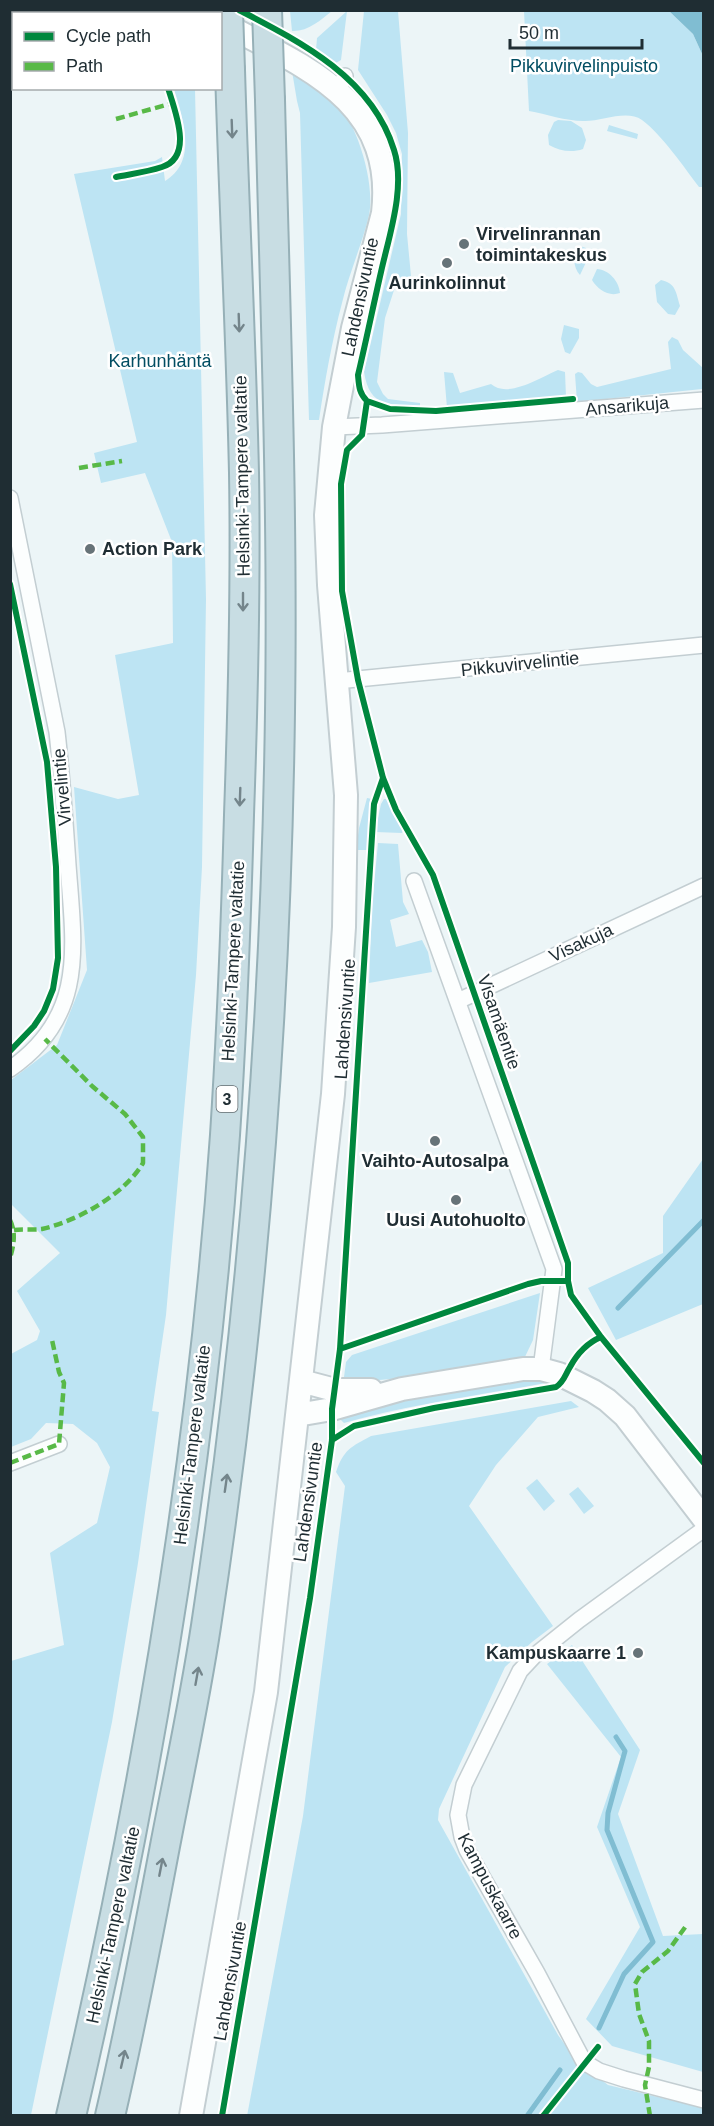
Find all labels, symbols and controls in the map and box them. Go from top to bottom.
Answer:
legend [12,12,222,90]
scale bar [510,12,642,50]
text: 50 m [519,23,559,43]
text: Cycle path [66,26,151,46]
text: Path [66,56,103,76]
park label: Pikkuvirvelinpuisto [510,56,658,76]
one-way arrow [226,118,237,138]
place label: Virvelinrannan toimintakeskus [476,224,607,265]
street label: Lahdensivuntie [338,236,382,358]
marker: Virvelinrannan toimintakeskus [457,237,471,251]
marker: Aurinkolinnut [440,256,454,270]
place label: Aurinkolinnut [389,273,505,293]
one-way arrow [233,313,244,333]
park label: Karhunhäntä [108,351,213,371]
street label: Helsinki-Tampere valtatie [230,375,254,577]
street label: Ansarikuja [584,392,671,420]
place label: Action Park [102,539,203,559]
marker: Action Park [83,542,97,556]
one-way arrow [237,592,249,612]
street label: Pikkuvirvelintie [460,648,580,680]
street label: Virvelintie [49,747,75,827]
one-way arrow [234,787,246,807]
street label: Helsinki-Tampere valtatie [218,860,248,1062]
street label: Visakuja [546,919,617,966]
street label: Lahdensivuntie [331,958,359,1080]
street label: Visamäentie [473,972,525,1072]
road number: 3 [216,1086,238,1112]
marker: Vaihto-Autosalpa [428,1134,442,1148]
place label: Vaihto-Autosalpa [361,1151,509,1171]
marker: Uusi Autohuolto [449,1193,463,1207]
place label: Uusi Autohuolto [386,1210,526,1230]
street label: Helsinki-Tampere valtatie [170,1344,214,1546]
street label: Lahdensivuntie [290,1441,326,1563]
one-way arrow [221,1473,232,1493]
place label: Kampuskaarre 1 [486,1643,626,1663]
marker: Kampuskaarre 1 [631,1646,645,1660]
one-way arrow [192,1666,203,1686]
street label: Helsinki-Tampere valtatie [82,1825,144,2025]
street label: Kampuskaarre [454,1830,526,1942]
one-way arrow [156,1858,167,1878]
street label: Lahdensivuntie [210,1920,250,2042]
one-way arrow [118,2049,130,2068]

